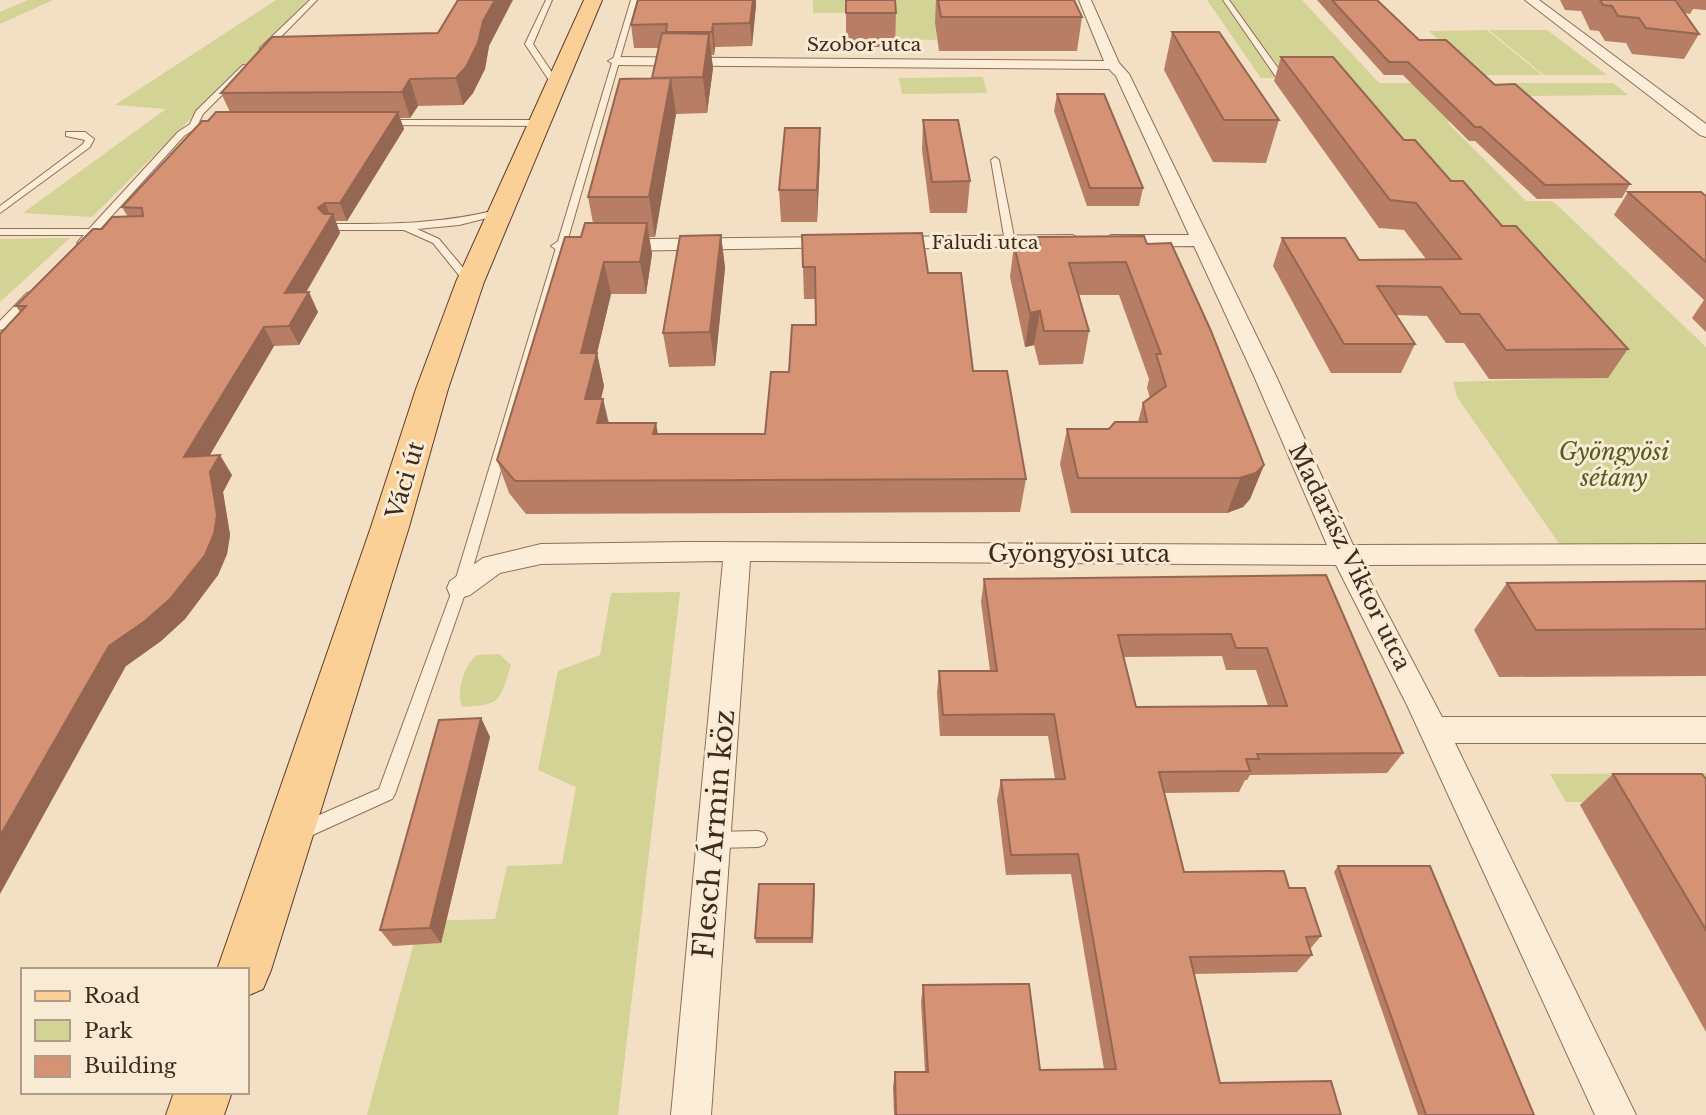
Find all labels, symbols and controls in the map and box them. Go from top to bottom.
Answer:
street label: Szobor utca [807,33,922,56]
street label: Faludi utca [932,231,1039,254]
street label: Váci út [380,438,430,523]
park label: Gyöngyösi sétány [1559,438,1669,492]
street label: Madarász Viktor utca [1283,439,1417,675]
street label: Gyöngyösi utca [988,540,1170,568]
street label: Flesch Ármin köz [686,708,742,960]
legend [21,968,248,1094]
text: Road [84,983,140,1009]
text: Park [84,1018,133,1044]
text: Building [84,1053,177,1079]

